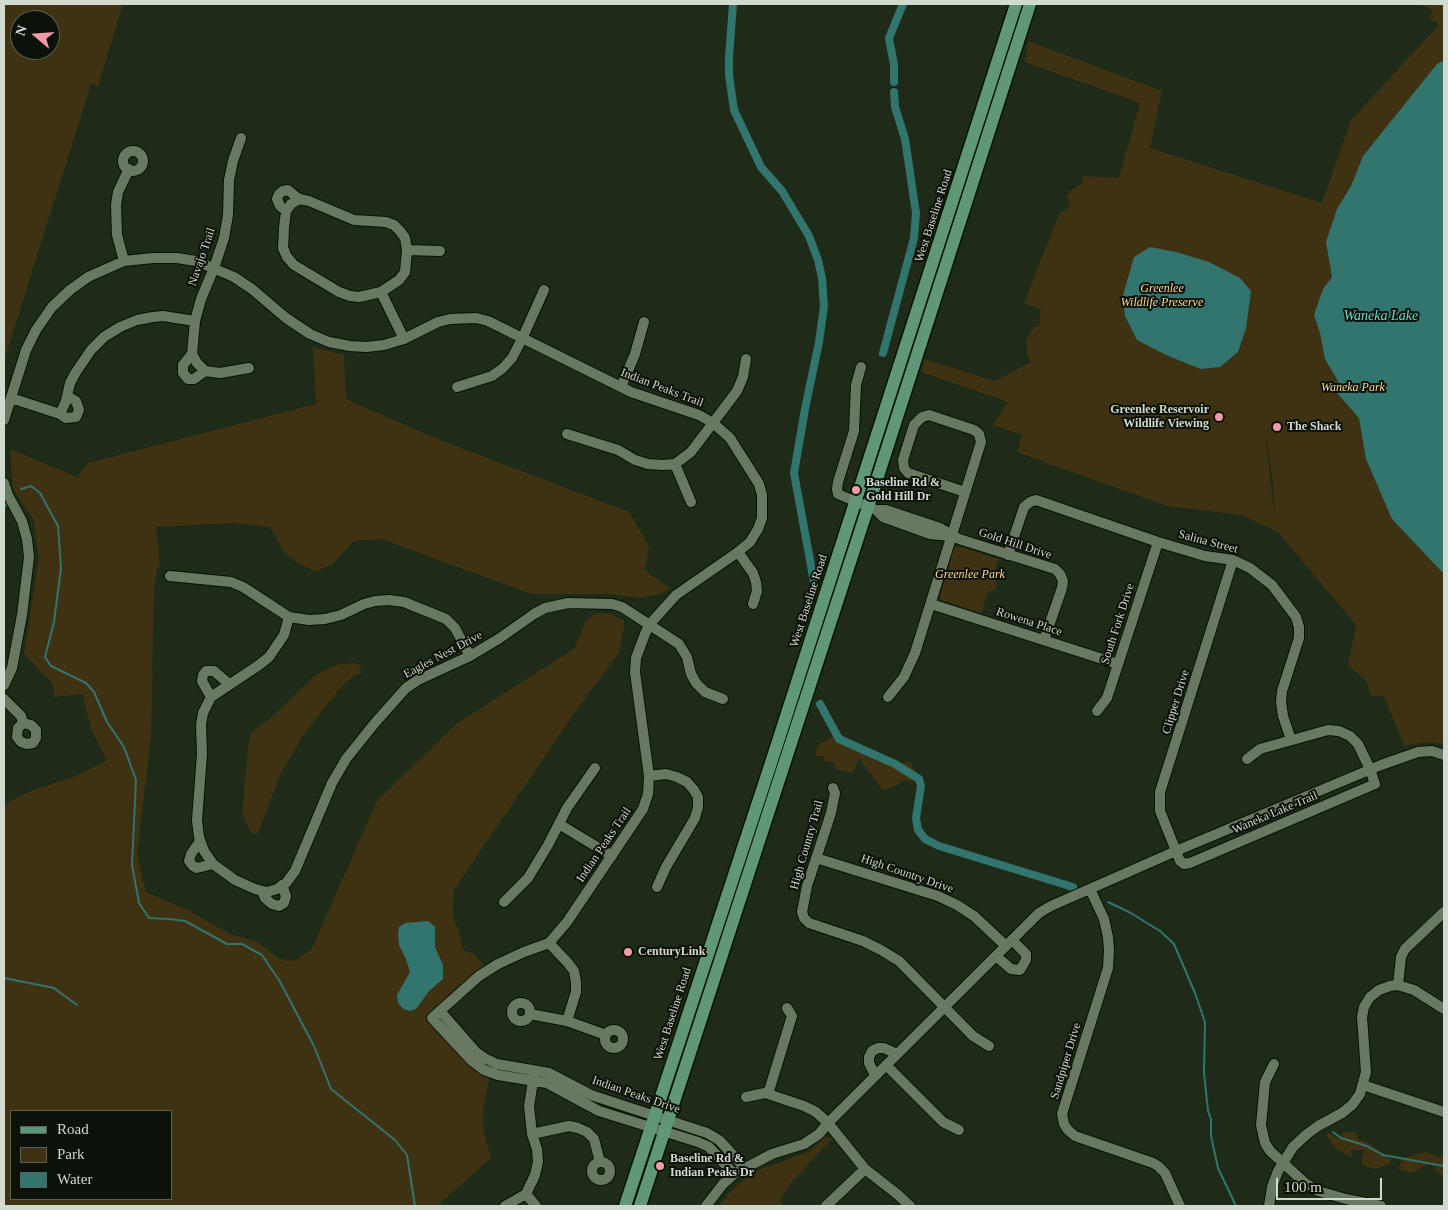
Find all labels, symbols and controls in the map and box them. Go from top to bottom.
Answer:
north arrow [10,10,60,60]
text: N [13,23,30,38]
street label: West Baseline Road [912,168,956,264]
street label: Navajo Trail [185,226,219,288]
park label: Greenlee Wildlife Preserve [1121,282,1203,310]
water label: Waneka Lake [1344,308,1418,324]
street label: Indian Peaks Trail [619,366,705,410]
park label: Waneka Park [1321,381,1385,395]
place label: Greenlee Reservoir Wildlife Viewing [1110,403,1209,431]
marker: Greenlee Reservoir Wildlife Viewing [1213,411,1225,423]
place label: The Shack [1287,420,1341,434]
marker: The Shack [1271,421,1283,433]
place label: Baseline Rd & Gold Hill Dr [866,476,940,504]
marker: Baseline Rd & Gold Hill Dr [850,484,862,496]
street label: Gold Hill Drive [977,525,1053,563]
street label: Salina Street [1177,527,1239,557]
street label: West Baseline Road [787,553,831,649]
park label: Greenlee Park [935,568,1005,582]
street label: South Fork Drive [1098,582,1138,666]
street label: Rowena Place [994,605,1064,639]
street label: Eagles Nest Drive [401,628,485,682]
street label: Clipper Drive [1159,668,1193,736]
street label: Waneka Lake Trail [1230,789,1320,837]
street label: High Country Trail [787,799,827,891]
street label: Indian Peaks Trail [574,805,634,885]
street label: High Country Drive [859,851,955,897]
place label: CenturyLink [638,945,705,959]
marker: CenturyLink [622,946,634,958]
street label: West Baseline Road [651,966,695,1062]
street label: Sandpiper Drive [1048,1021,1084,1101]
street label: Indian Peaks Drive [590,1073,682,1117]
legend [10,1110,172,1200]
text: Road [57,1121,89,1137]
text: Park [57,1146,85,1162]
place label: Baseline Rd & Indian Peaks Dr [670,1152,754,1180]
marker: Baseline Rd & Indian Peaks Dr [654,1160,666,1172]
scale bar [1278,1168,1384,1200]
text: Water [57,1171,92,1187]
text: 100 m [1284,1179,1322,1195]

